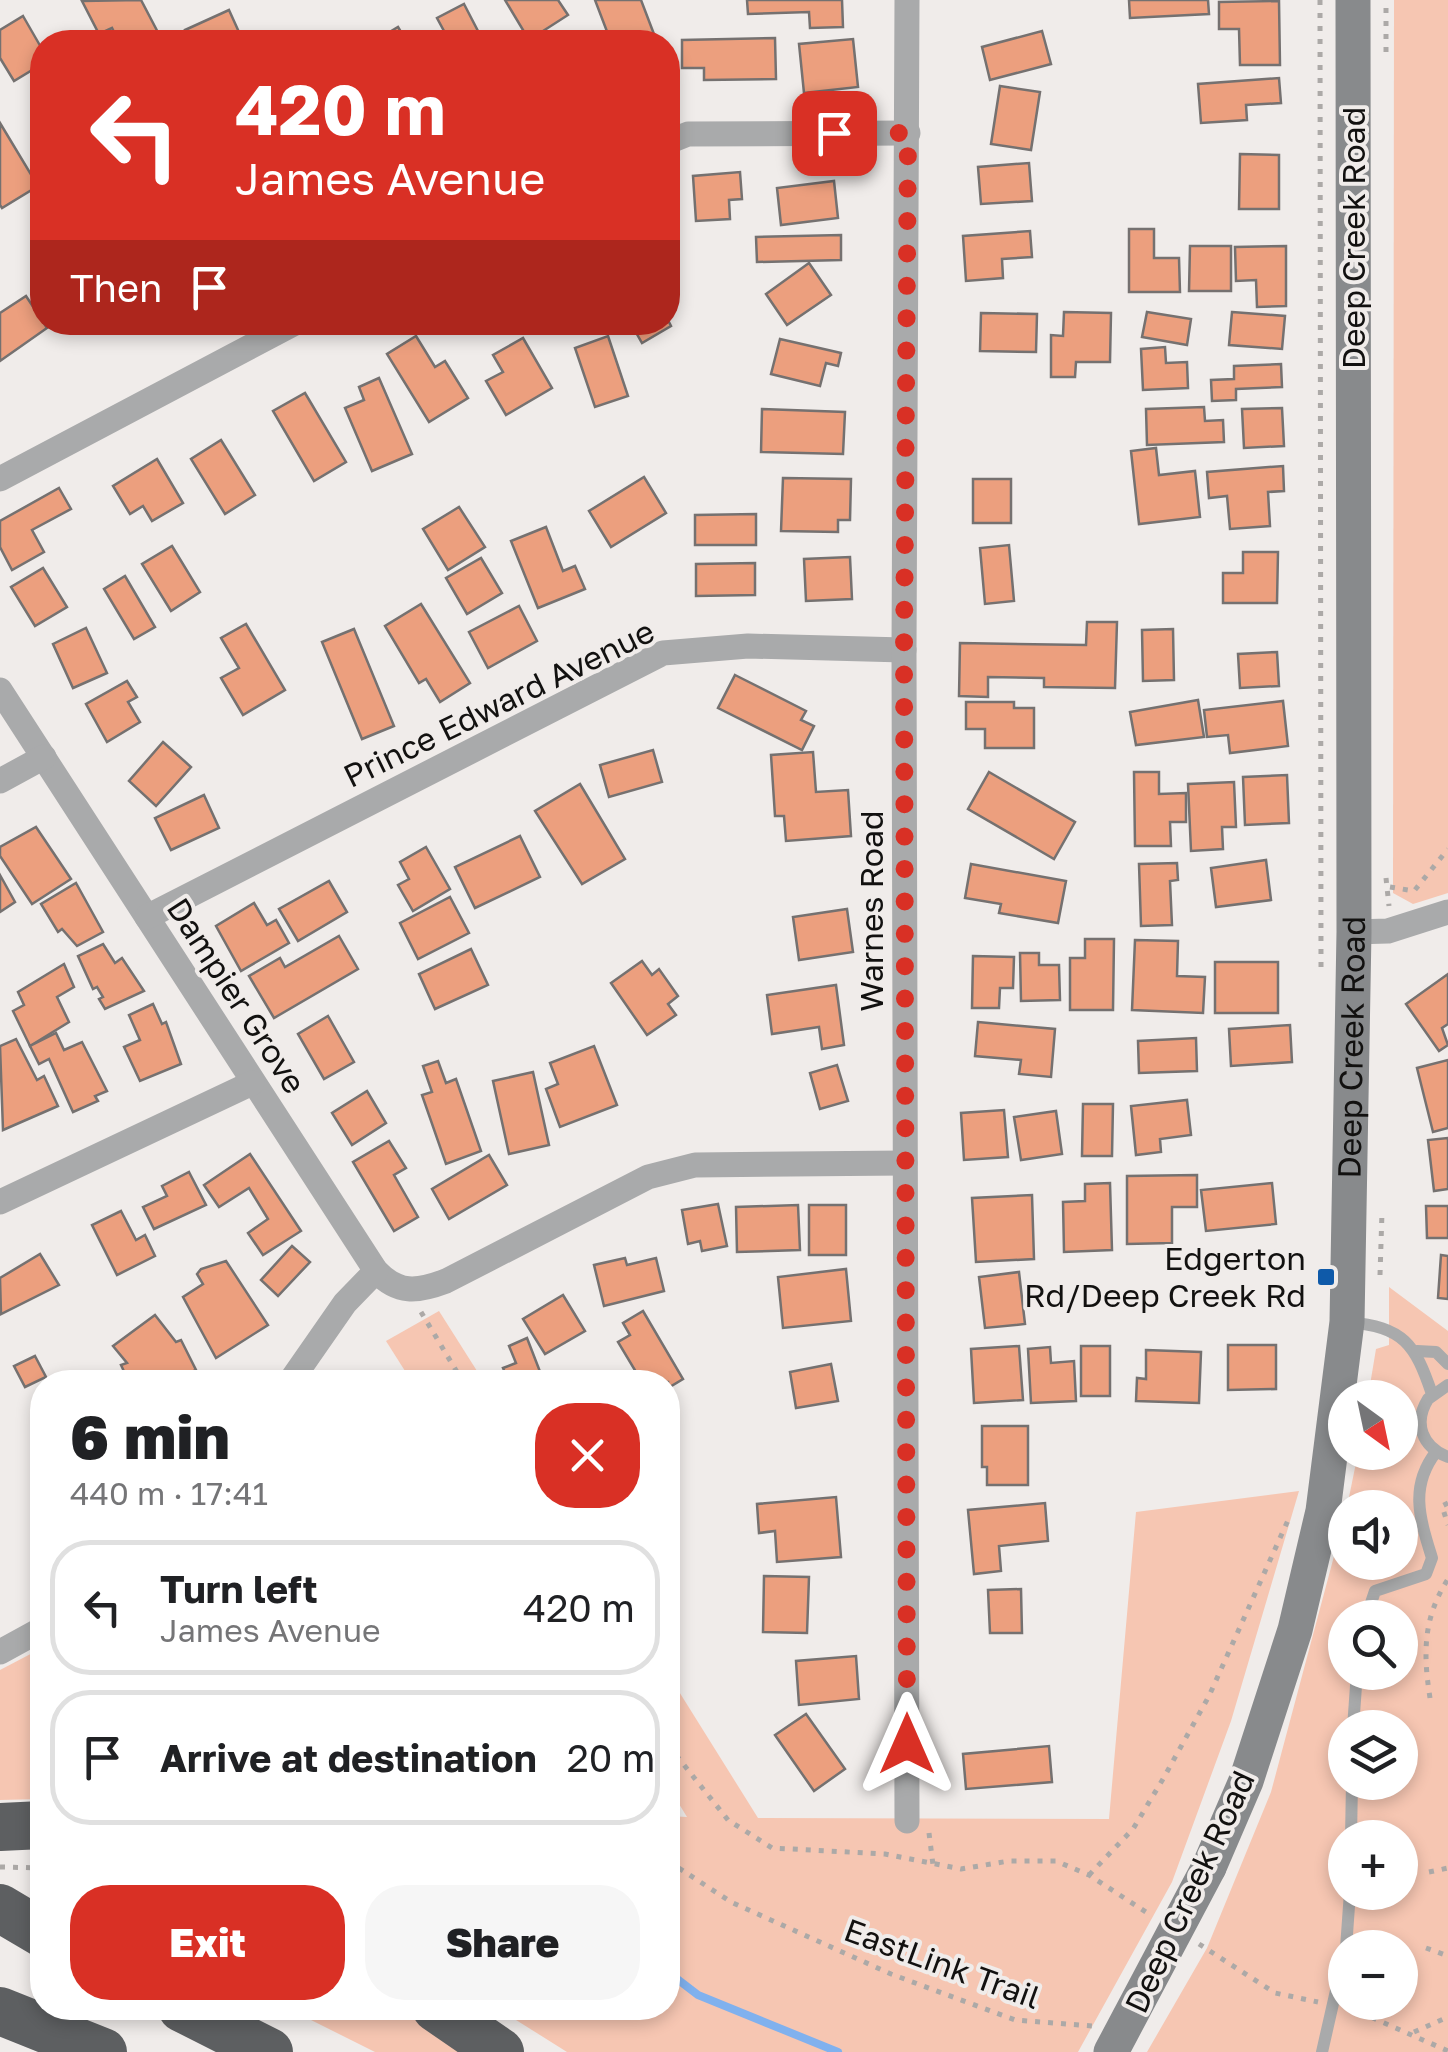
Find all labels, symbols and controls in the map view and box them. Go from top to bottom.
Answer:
text: 420 m [235,66,446,150]
icon: left [70,70,200,200]
pin [792,91,877,176]
icon: arrive [807,106,862,161]
street label: Deep Creek Road [1334,107,1372,369]
text: James Avenue [235,151,545,205]
icon: arrive [182,260,237,315]
text: Then [70,265,162,310]
street label: Prince Edward Avenue [337,611,660,795]
street label: Warnes Road [852,810,890,1012]
street label: Dampier Grove [160,891,314,1100]
street label: Deep Creek Road [1330,916,1372,1179]
place label: Edgerton Rd/Deep Creek Rd [1024,1239,1306,1314]
marker: Edgerton Rd/Deep Creek Rd [1315,1266,1337,1288]
north arrow [1328,1380,1418,1470]
map controls [1328,1380,1418,2020]
text: 6 min [70,1400,230,1472]
button: close [535,1403,640,1508]
text: 440 m · 17:41 [70,1474,268,1512]
button: sound [1328,1490,1418,1580]
text: Turn left [160,1566,318,1611]
icon: left [75,1580,130,1635]
text: 420 m [523,1585,635,1630]
button: search [1328,1600,1418,1690]
text: James Avenue [160,1611,381,1649]
position arrow [855,1692,959,1796]
button: layers [1328,1710,1418,1800]
icon: arrive [75,1730,130,1785]
text: Arrive at destination [160,1735,537,1780]
text: 20 m [567,1735,655,1780]
street label: Deep Creek Road [1116,1764,1262,2019]
button: + [1328,1820,1418,1910]
button: Exit [70,1885,345,2000]
button: Share [365,1885,640,2000]
street label: EastLink Trail [839,1910,1045,2016]
button: − [1328,1930,1418,2020]

